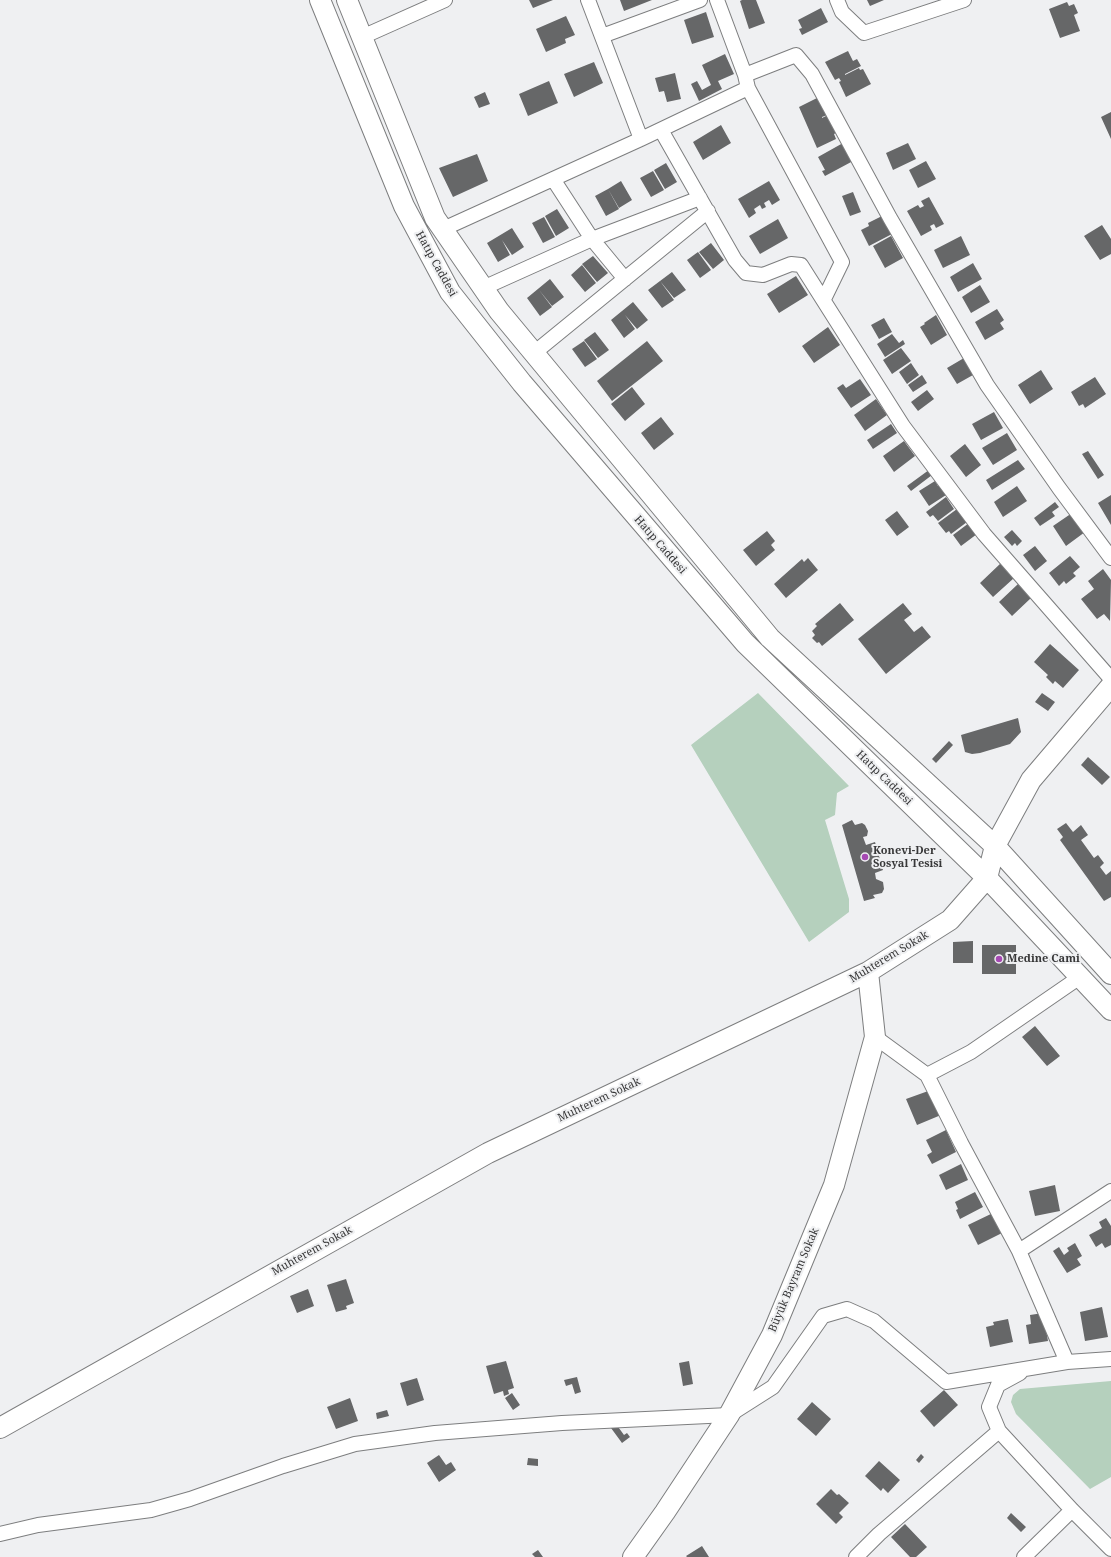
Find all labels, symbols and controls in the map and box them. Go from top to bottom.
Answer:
street label: Hatıp Caddesi [413,229,459,299]
street label: Hatıp Caddesi [631,513,689,577]
street label: Hatıp Caddesi [853,748,915,808]
place label: Konevi-Der Sosyal Tesisi [873,844,942,870]
marker: Konevi-Der Sosyal Tesisi [860,852,870,862]
street label: Muhterem Sokak [847,928,931,986]
place label: Medine Cami [1007,952,1080,966]
marker: Medine Cami [994,954,1004,964]
street label: Muhterem Sokak [556,1075,642,1125]
street label: Muhterem Sokak [270,1223,354,1279]
street label: Büyük Bayram Sokak [766,1226,822,1334]

